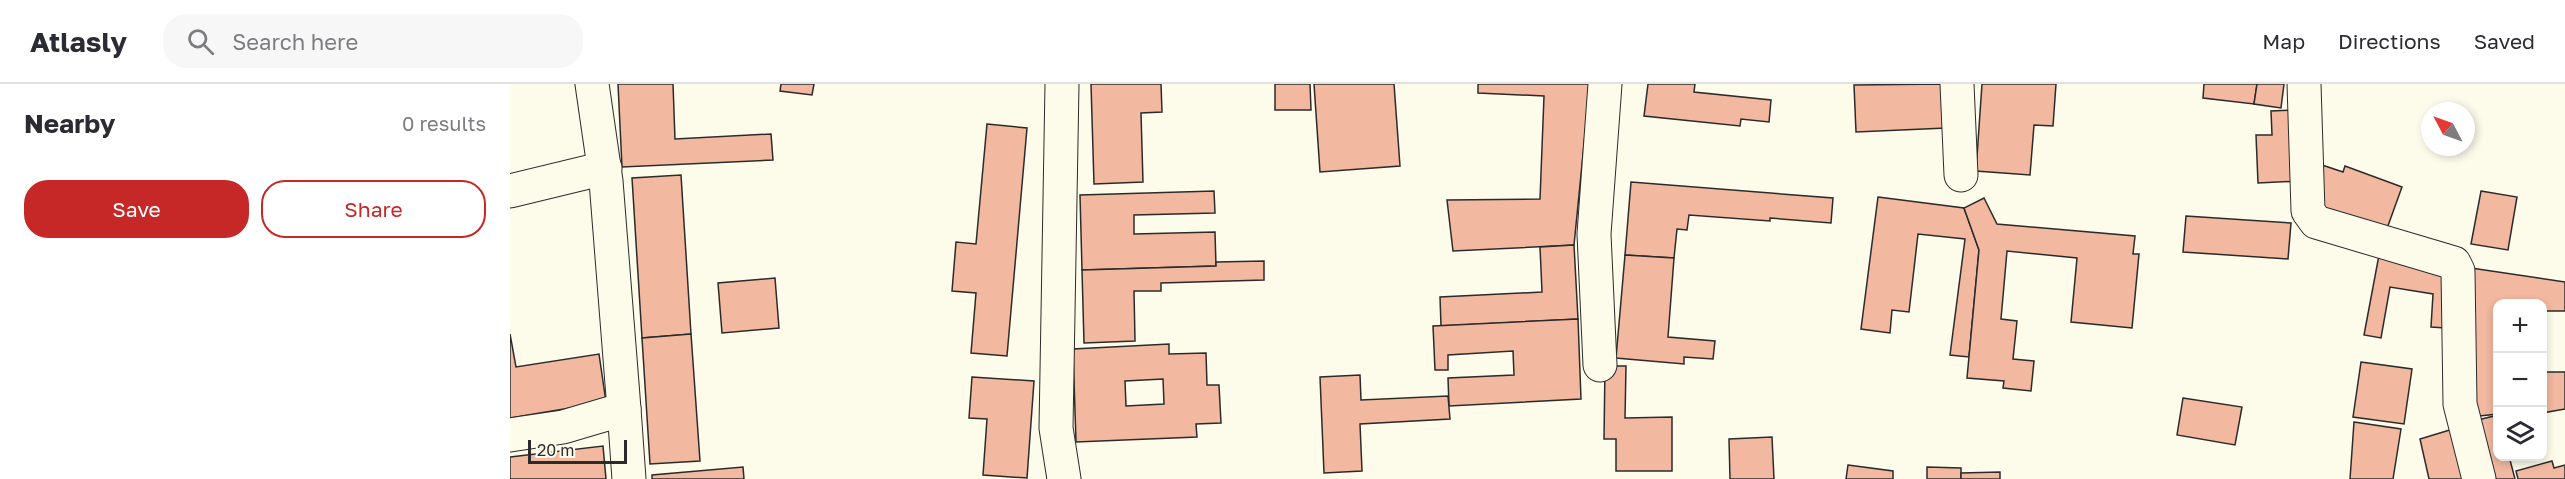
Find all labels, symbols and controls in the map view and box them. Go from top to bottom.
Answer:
search box [163,14,583,68]
text: Atlasly [30,25,127,58]
icon: search [184,25,217,58]
text: Search here [232,28,358,55]
text: Map [2262,28,2305,54]
text: Directions [2338,28,2441,54]
text: Saved [2474,28,2535,54]
north arrow [2421,102,2475,156]
text: Nearby [24,108,115,139]
text: 0 results [402,111,486,135]
button: Save [24,180,249,238]
button: Share [261,180,486,238]
map controls [2493,299,2547,461]
button: + [2493,299,2547,353]
button: − [2493,353,2547,407]
button: layers [2493,407,2547,461]
scale bar [528,437,627,464]
text: 20 m [537,440,574,460]

